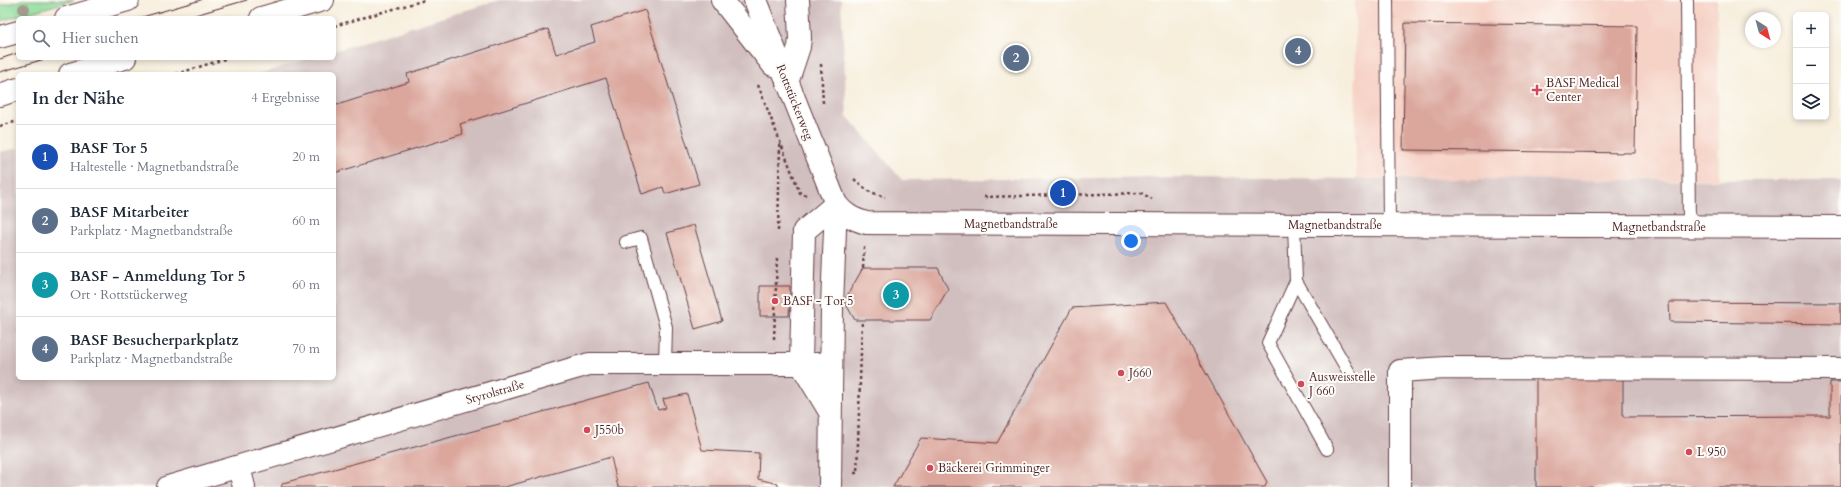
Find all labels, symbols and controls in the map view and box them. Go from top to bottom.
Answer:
north arrow [1745,12,1781,48]
map controls [1793,12,1829,120]
button: + [1793,12,1829,48]
search box [16,16,336,60]
icon: search [30,27,52,49]
text: Hier suchen [62,28,139,48]
pin: 4 [1285,36,1311,66]
pin: 2 [1003,43,1029,73]
button: − [1793,48,1829,84]
street label: Rottstückerweg [773,62,818,142]
place label: BASF Medical Center [1546,75,1619,105]
marker: BASF Medical Center [1531,84,1543,96]
button: layers [1793,84,1829,120]
text: In der Nähe [32,87,125,110]
text: 4 Ergebnisse [251,89,320,107]
text: BASF Tor 5 [70,138,148,158]
text: 1 [42,148,48,166]
text: 20 m [292,148,320,166]
text: Haltestelle · Magnetbandstraße [70,158,239,176]
pin: 1 [1050,178,1076,208]
text: BASF Mitarbeiter [70,202,189,222]
text: 2 [42,212,48,230]
text: 60 m [292,212,320,230]
street label: Magnetbandstraße [964,216,1058,232]
street label: Magnetbandstraße [1288,217,1382,233]
street label: Magnetbandstraße [1612,219,1706,235]
text: Parkplatz · Magnetbandstraße [70,222,233,240]
your location [1121,231,1141,251]
text: BASF - Anmeldung Tor 5 [70,266,245,286]
text: 3 [42,276,48,294]
text: 60 m [292,276,320,294]
pin: 3 [883,280,909,310]
text: Ort · Rottstückerweg [70,286,187,304]
place label: BASF - Tor 5 [783,293,853,309]
marker: BASF - Tor 5 [770,296,780,306]
text: BASF Besucherparkplatz [70,330,239,350]
text: 4 [42,340,48,358]
text: 70 m [292,340,320,358]
text: Parkplatz · Magnetbandstraße [70,350,233,368]
place label: J660 [1127,365,1152,381]
marker: J660 [1116,368,1126,378]
place label: Ausweisstelle J 660 [1307,369,1375,399]
street label: Styrolstraße [464,376,526,408]
marker: Ausweisstelle J 660 [1296,379,1306,389]
place label: J550b [593,422,624,438]
marker: J550b [582,425,592,435]
place label: L 950 [1697,444,1726,460]
marker: L 950 [1684,447,1694,457]
place label: Bäckerei Grimminger [938,460,1050,476]
marker: Bäckerei Grimminger [925,463,935,473]

